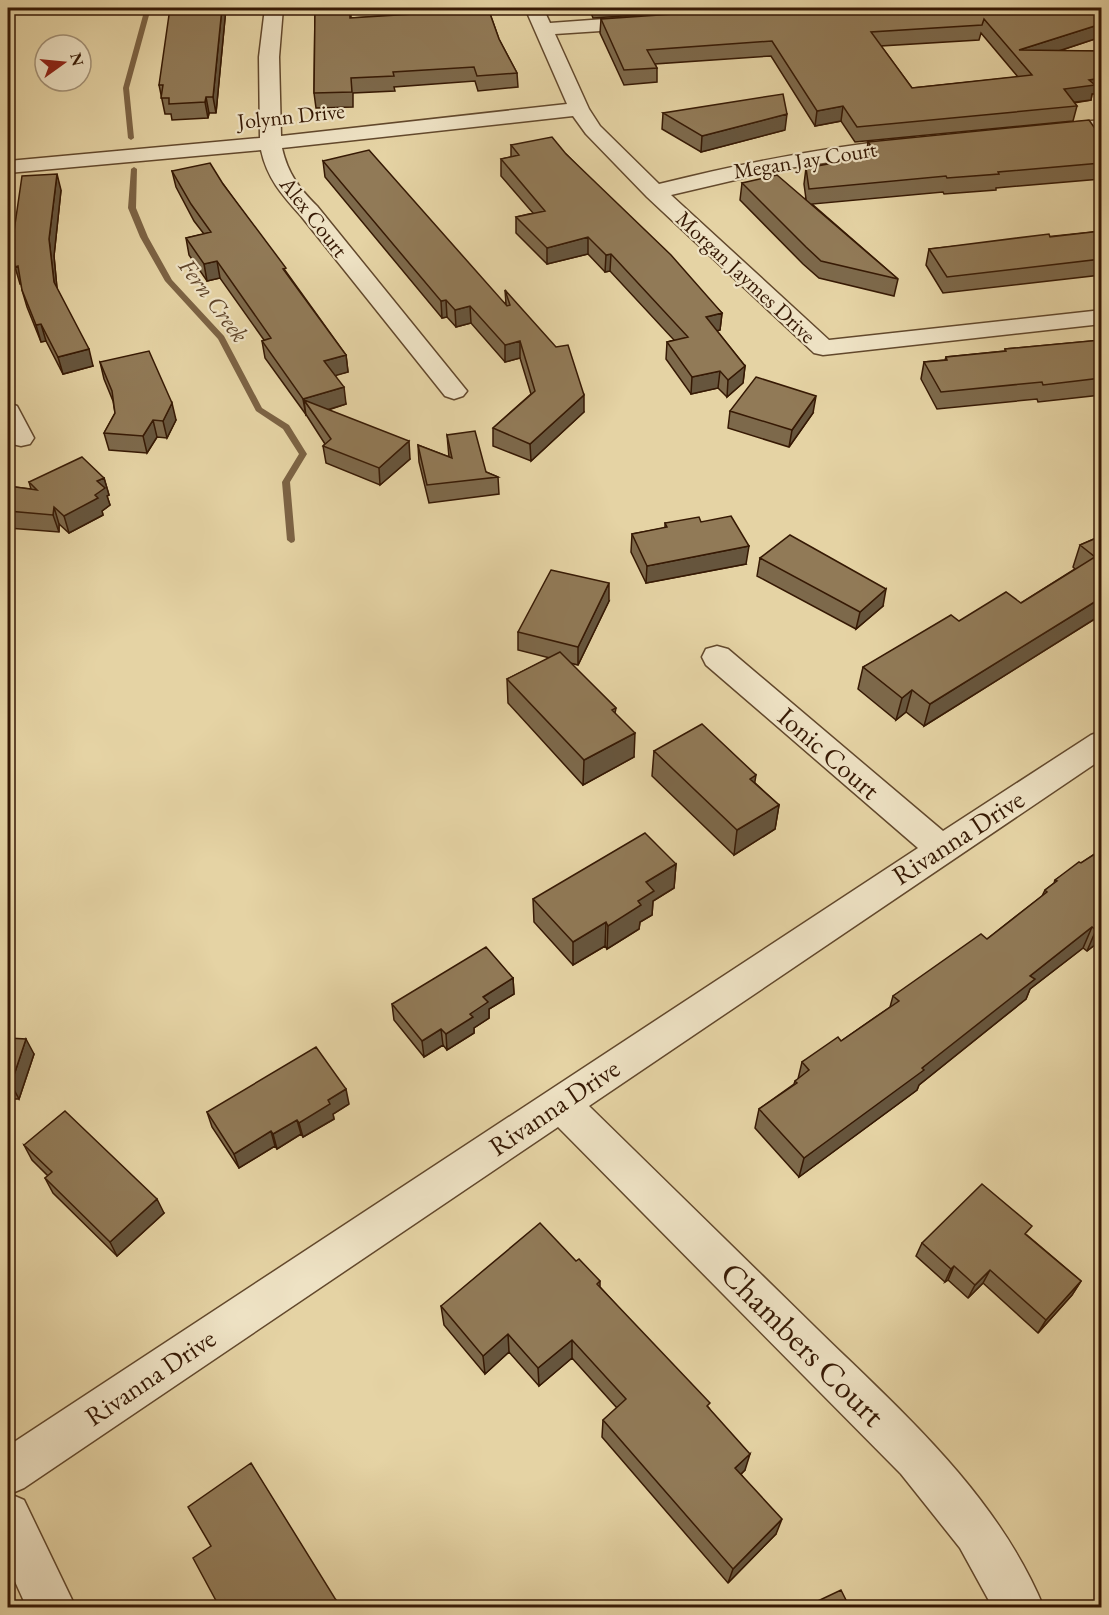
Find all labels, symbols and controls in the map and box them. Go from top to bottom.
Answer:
north arrow [33,33,93,93]
text: N [65,50,89,68]
street label: Jolynn Drive [234,96,346,136]
street label: Megan Jay Court [731,134,879,186]
street label: Alex Court [273,170,355,263]
street label: Morgan Jaymes Drive [670,204,823,350]
water label: Fern Creek [172,251,256,348]
street label: Ionic Court [771,699,888,807]
street label: Rivanna Drive [885,781,1031,893]
street label: Rivanna Drive [482,1050,626,1164]
street label: Chambers Court [711,1252,895,1436]
street label: Rivanna Drive [78,1320,222,1434]

